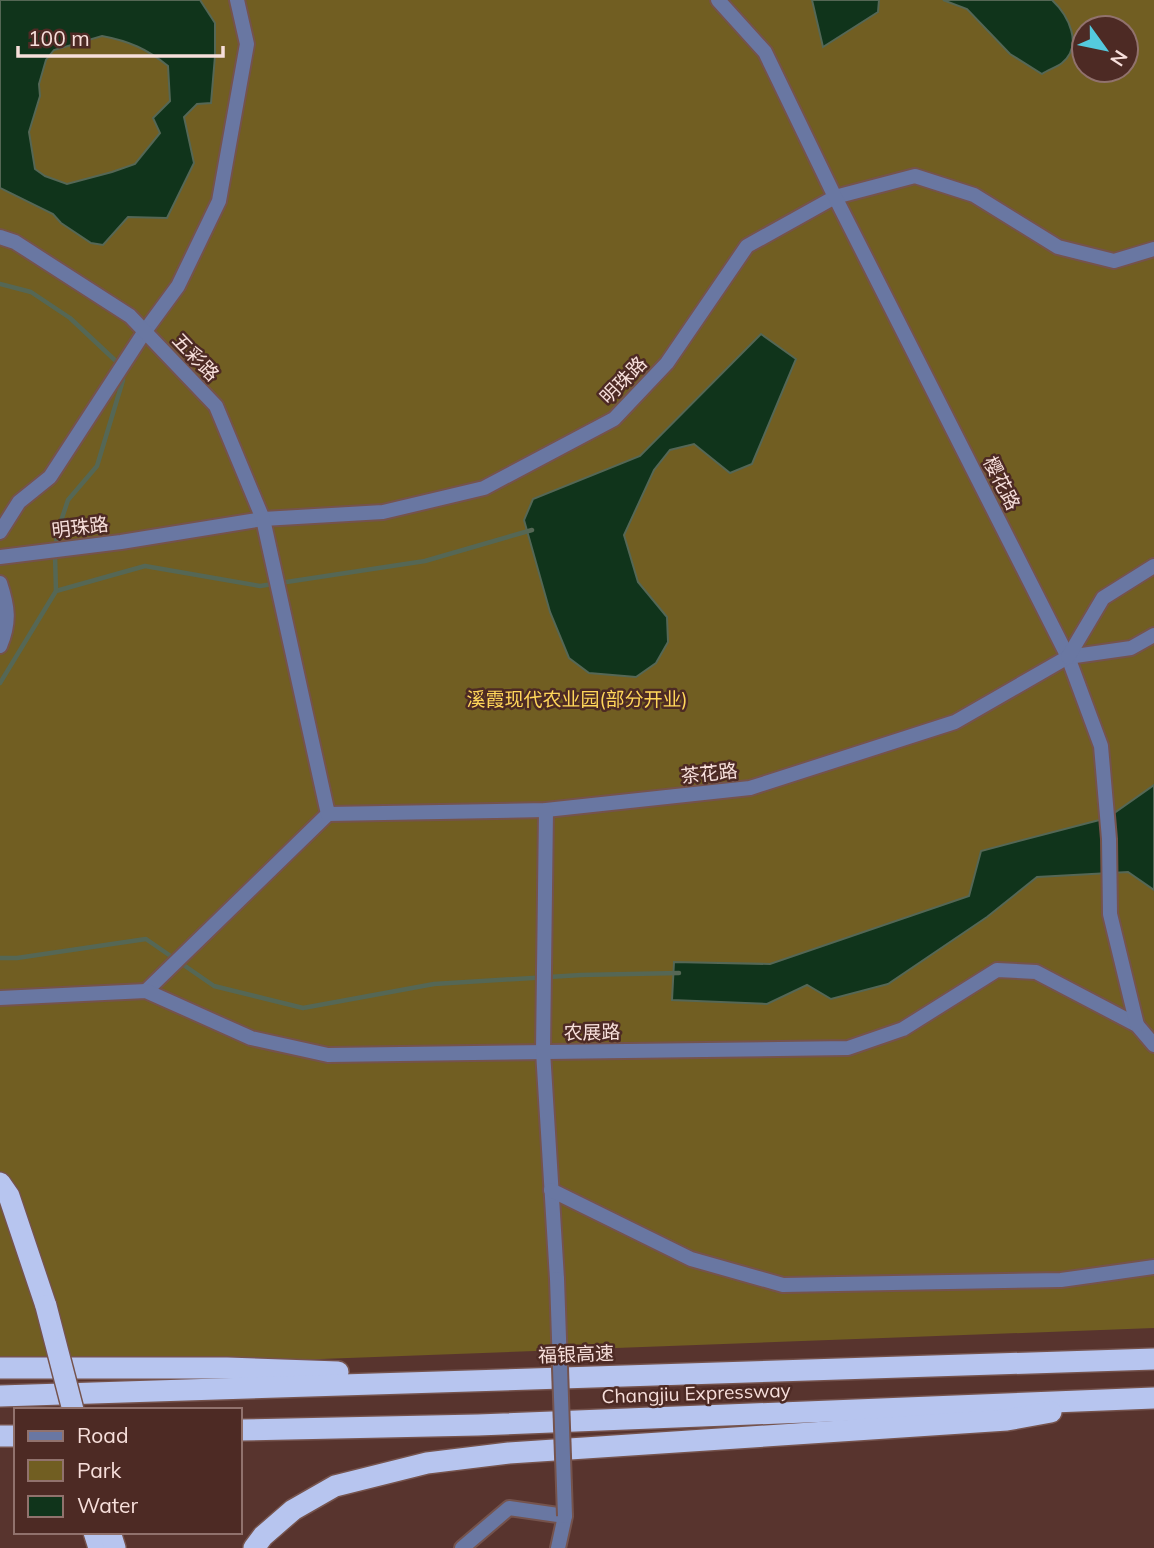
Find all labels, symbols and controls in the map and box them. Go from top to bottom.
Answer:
scale bar [18,14,222,58]
north arrow [1070,14,1140,84]
text: 100 m [28,25,90,51]
text: N [1105,46,1133,71]
street label: 五彩路 [168,328,224,386]
street label: 明珠路 [595,351,651,409]
street label: 樱花路 [978,452,1026,514]
street label: 明珠路 [50,512,110,542]
park label: 溪霞现代农业园(部分开业) [466,687,688,711]
street label: 茶花路 [679,758,739,788]
street label: 农展路 [563,1020,621,1044]
street label: 福银高速 [538,1341,614,1367]
street label: Changjiu Expressway [601,1378,791,1408]
legend [14,1408,242,1534]
text: Road [77,1422,128,1448]
text: Park [77,1457,121,1483]
text: Water [77,1492,138,1518]

